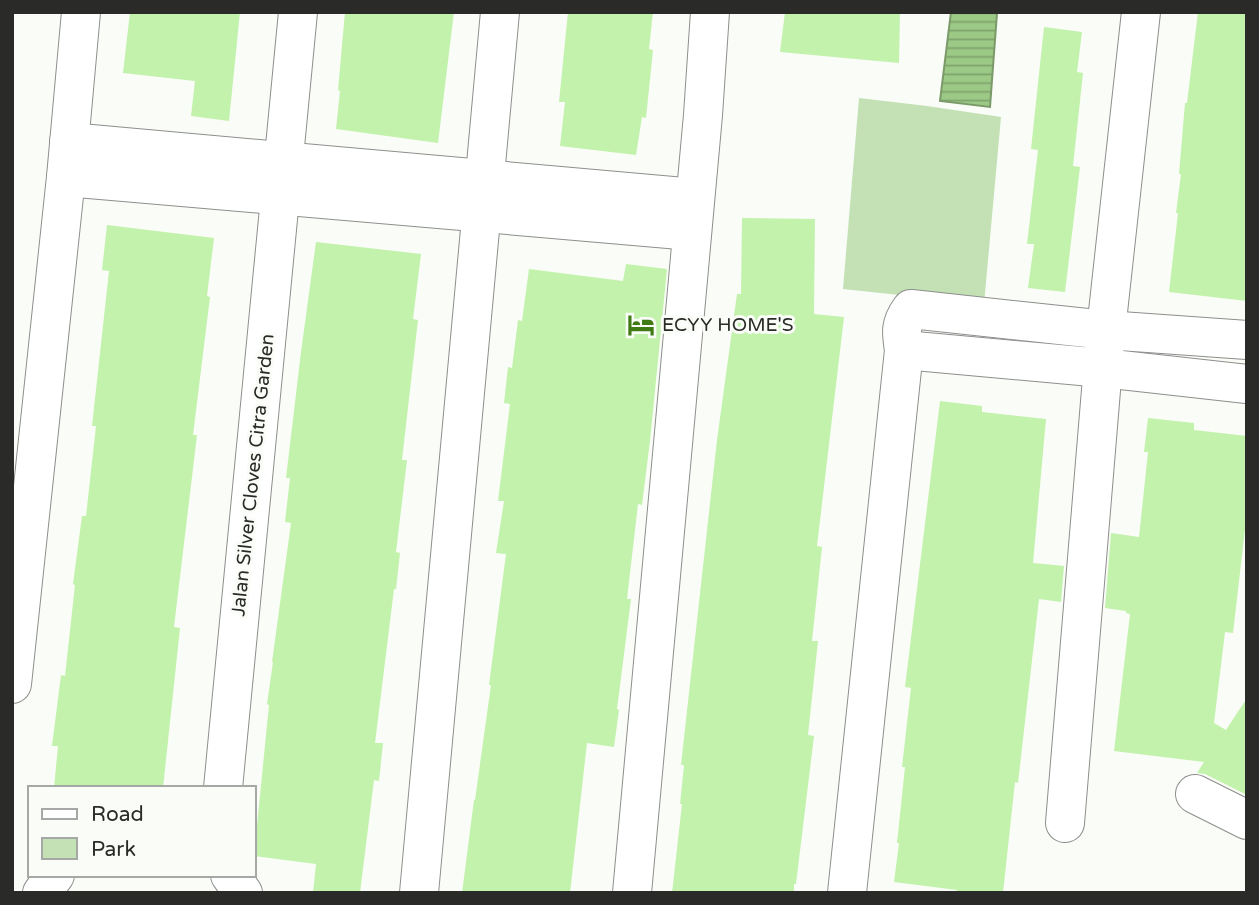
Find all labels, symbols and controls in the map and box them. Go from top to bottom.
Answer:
hotel icon: ECYY HOME'S [626,310,656,340]
place label: ECYY HOME'S [662,314,794,336]
street label: Jalan Silver Cloves Citra Garden [227,333,279,617]
legend [28,786,256,877]
text: Road [91,802,144,827]
text: Park [91,837,136,862]

